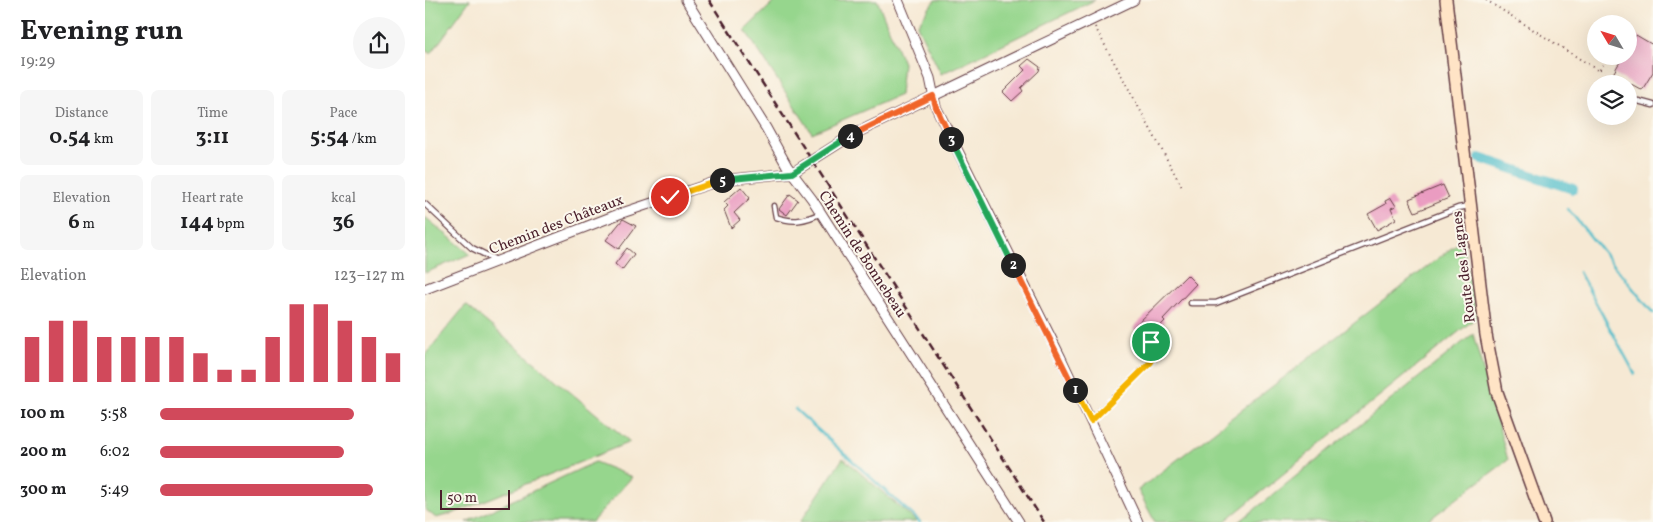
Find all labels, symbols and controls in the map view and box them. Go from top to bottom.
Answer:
text: Evening run [20,12,184,51]
north arrow [1587,15,1637,65]
map controls [1587,15,1637,125]
button: share [353,17,405,69]
text: 19:29 [20,51,55,73]
button: layers [1587,75,1637,125]
text: Distance [55,104,108,123]
text: Time [197,104,228,123]
text: Pace [330,104,358,123]
text: 0.54 [49,123,91,152]
text: 3:11 [196,123,229,152]
text: 5:54 [310,123,349,152]
pin: 4 [837,124,863,148]
pin: 3 [939,126,963,152]
text: 4 [846,127,855,146]
text: km [91,130,114,149]
text: /km [349,130,377,149]
text: 3 [948,130,955,149]
pin: 5 [709,168,735,192]
text: 5 [719,171,726,190]
pin [649,176,691,218]
icon: check [656,183,684,211]
street label: Chemin de Bonnebeau [813,187,911,322]
text: Elevation [52,189,111,208]
text: Heart rate [182,189,243,208]
text: kcal [331,189,356,208]
street label: Chemin des Châteaux [486,190,627,261]
text: 6 [68,208,80,237]
text: 144 [180,208,214,237]
text: 36 [332,208,355,237]
street label: Route des Lagnes [1447,210,1482,324]
text: m [80,215,95,234]
text: bpm [214,215,245,234]
pin: 2 [1001,252,1025,278]
text: 2 [1010,256,1017,275]
text: Elevation [20,265,87,287]
text: 123–127 m [334,265,405,287]
pin [1130,321,1172,363]
icon: arrive [1137,328,1165,356]
pin: 1 [1063,378,1087,402]
text: 1 [1073,381,1078,400]
text: 100 m [20,403,65,425]
text: 5:58 [100,403,127,425]
text: 200 m [20,441,67,463]
text: 6:02 [100,441,130,463]
text: 300 m [20,479,66,501]
text: 5:49 [100,479,129,501]
scale bar [440,487,510,510]
text: 50 m [447,489,477,508]

